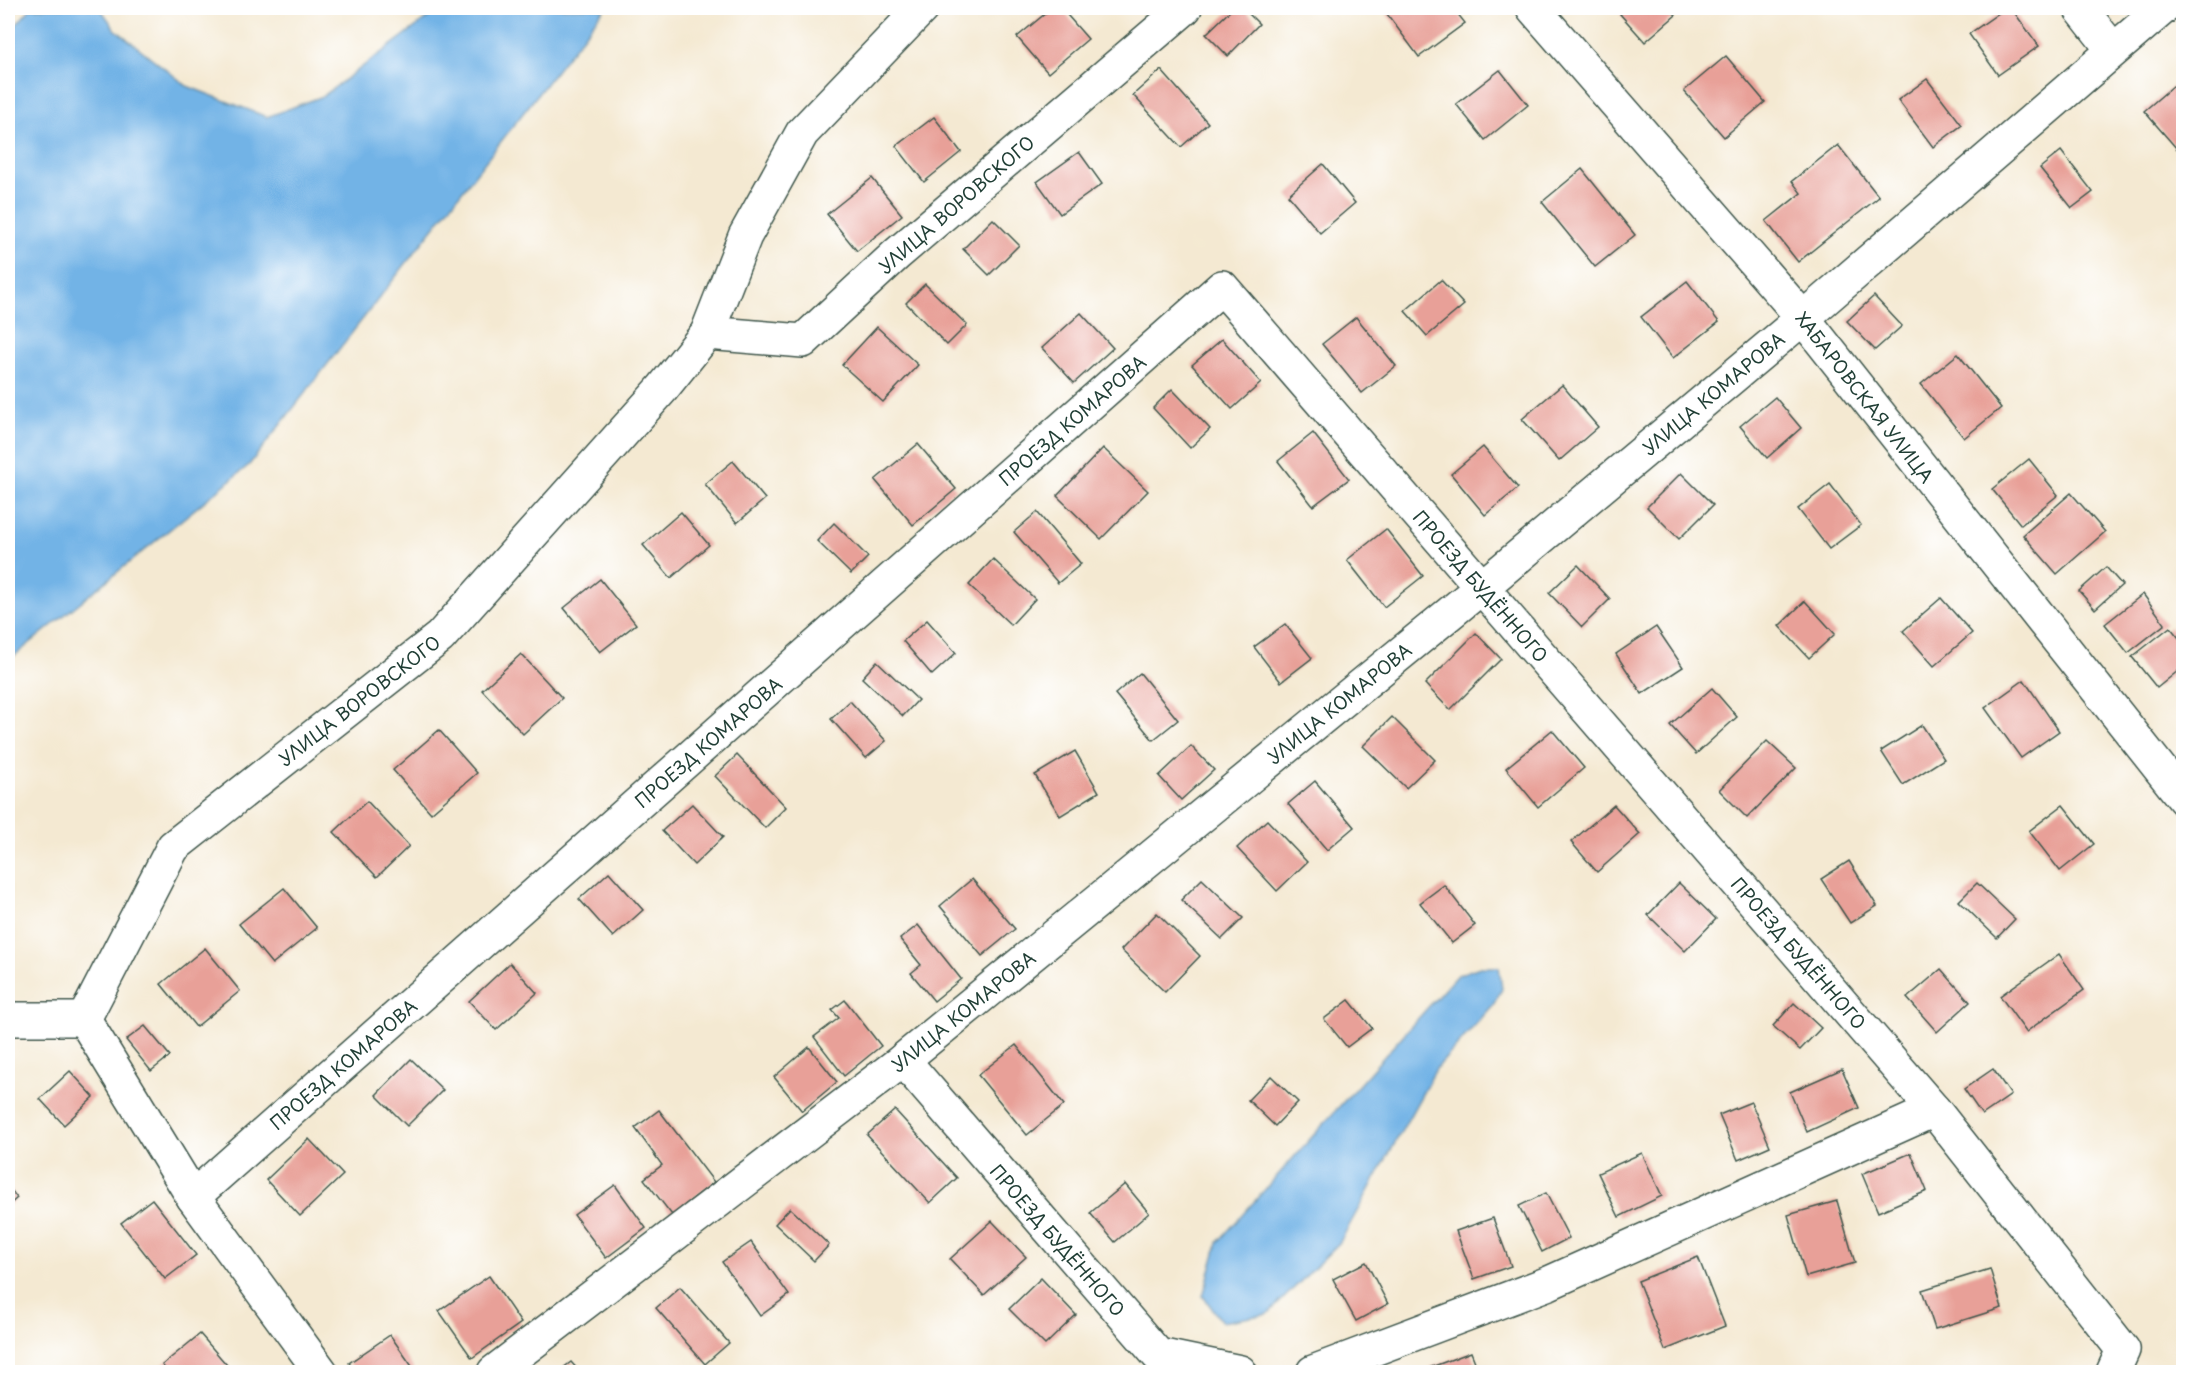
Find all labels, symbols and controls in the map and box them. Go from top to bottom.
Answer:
street label: УЛИЦА ВОРОВСКОГО [872,129,1040,279]
street label: ХАБАРОВСКАЯ УЛИЦА [1789,306,1941,489]
street label: УЛИЦА КОМАРОВА [1636,325,1790,461]
street label: ПРОЕЗД КОМАРОВА [992,348,1152,492]
street label: ПРОЕЗД БУДЁННОГО [1407,504,1555,668]
street label: УЛИЦА ВОРОВСКОГО [272,628,446,772]
street label: УЛИЦА КОМАРОВА [1261,636,1417,770]
street label: ПРОЕЗД КОМАРОВА [628,670,788,814]
street label: ПРОЕЗД БУДЁННОГО [1725,871,1873,1035]
street label: УЛИЦА КОМАРОВА [885,944,1041,1078]
street label: ПРОЕЗД КОМАРОВА [263,992,423,1136]
street label: ПРОЕЗД БУДЁННОГО [984,1158,1132,1322]

